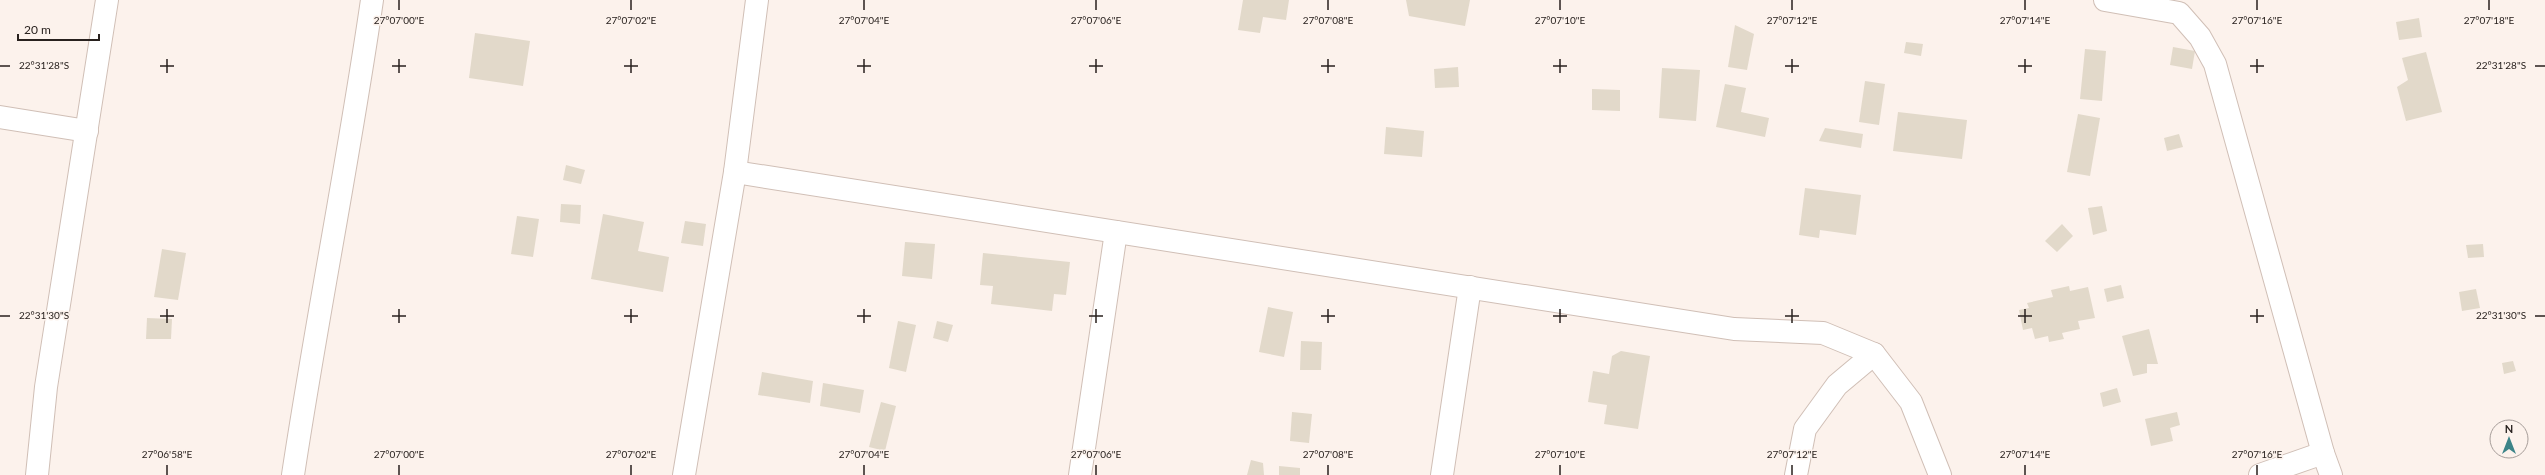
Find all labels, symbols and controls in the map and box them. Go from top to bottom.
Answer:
text: 27°07'00"E [374,14,424,26]
text: 27°07'02"E [606,14,656,26]
text: 27°07'04"E [839,14,889,26]
text: 27°07'06"E [1071,14,1121,26]
text: 27°07'08"E [1303,14,1353,26]
text: 27°07'10"E [1535,14,1585,26]
text: 27°07'12"E [1767,14,1817,26]
text: 27°07'14"E [2000,14,2050,26]
text: 27°07'16"E [2232,14,2282,26]
text: 27°07'18"E [2464,14,2514,26]
scale bar [18,16,99,42]
text: 20 m [24,22,51,37]
text: 22°31'28"S [19,59,69,71]
text: 22°31'28"S [2476,59,2526,71]
text: 22°31'30"S [19,309,69,321]
text: 22°31'30"S [2476,309,2526,321]
north arrow [2489,419,2529,459]
text: N [2505,422,2513,435]
text: 27°06'58"E [142,448,192,460]
text: 27°07'00"E [374,448,424,460]
text: 27°07'02"E [606,448,656,460]
text: 27°07'04"E [839,448,889,460]
text: 27°07'06"E [1071,448,1121,460]
text: 27°07'08"E [1303,448,1353,460]
text: 27°07'10"E [1535,448,1585,460]
text: 27°07'12"E [1767,448,1817,460]
text: 27°07'14"E [2000,448,2050,460]
text: 27°07'16"E [2232,448,2282,460]

